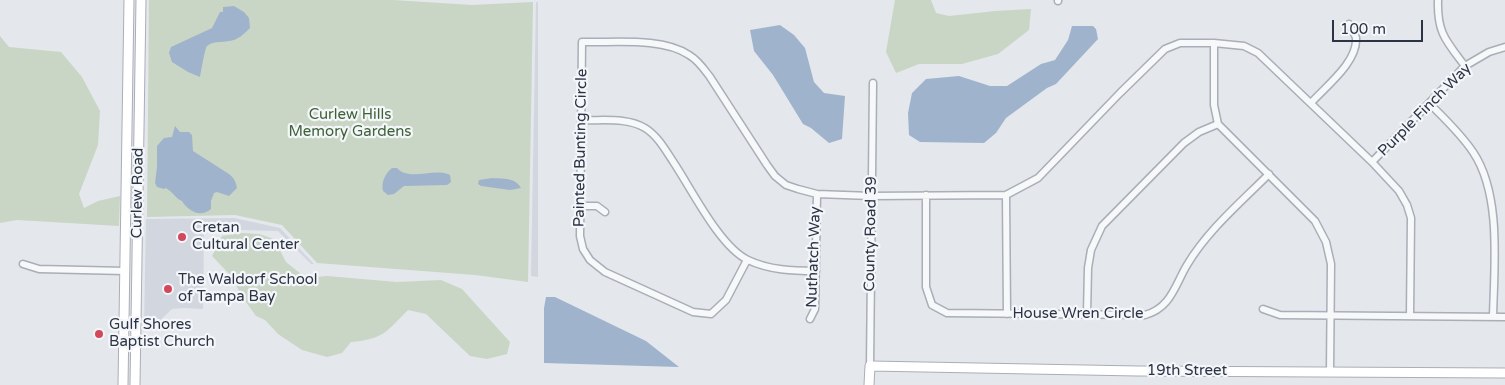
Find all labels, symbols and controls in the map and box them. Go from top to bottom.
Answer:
scale bar [1335,10,1426,42]
text: 100 m [1340,20,1386,38]
street label: Purple Finch Way [1375,60,1475,160]
street label: Painted Bunting Circle [571,69,591,227]
park label: Curlew Hills Memory Gardens [289,106,411,141]
street label: Curlew Road [128,147,148,239]
street label: County Road 39 [861,176,881,292]
street label: Nuthatch Way [803,206,825,308]
place label: Cretan Cultural Center [192,219,299,254]
marker: Cretan Cultural Center [176,231,188,243]
place label: The Waldorf School of Tampa Bay [178,271,318,306]
marker: The Waldorf School of Tampa Bay [162,283,174,295]
street label: House Wren Circle [1012,305,1144,323]
place label: Gulf Shores Baptist Church [109,316,215,351]
marker: Gulf Shores Baptist Church [93,328,105,340]
street label: 19th Street [1147,362,1227,380]

